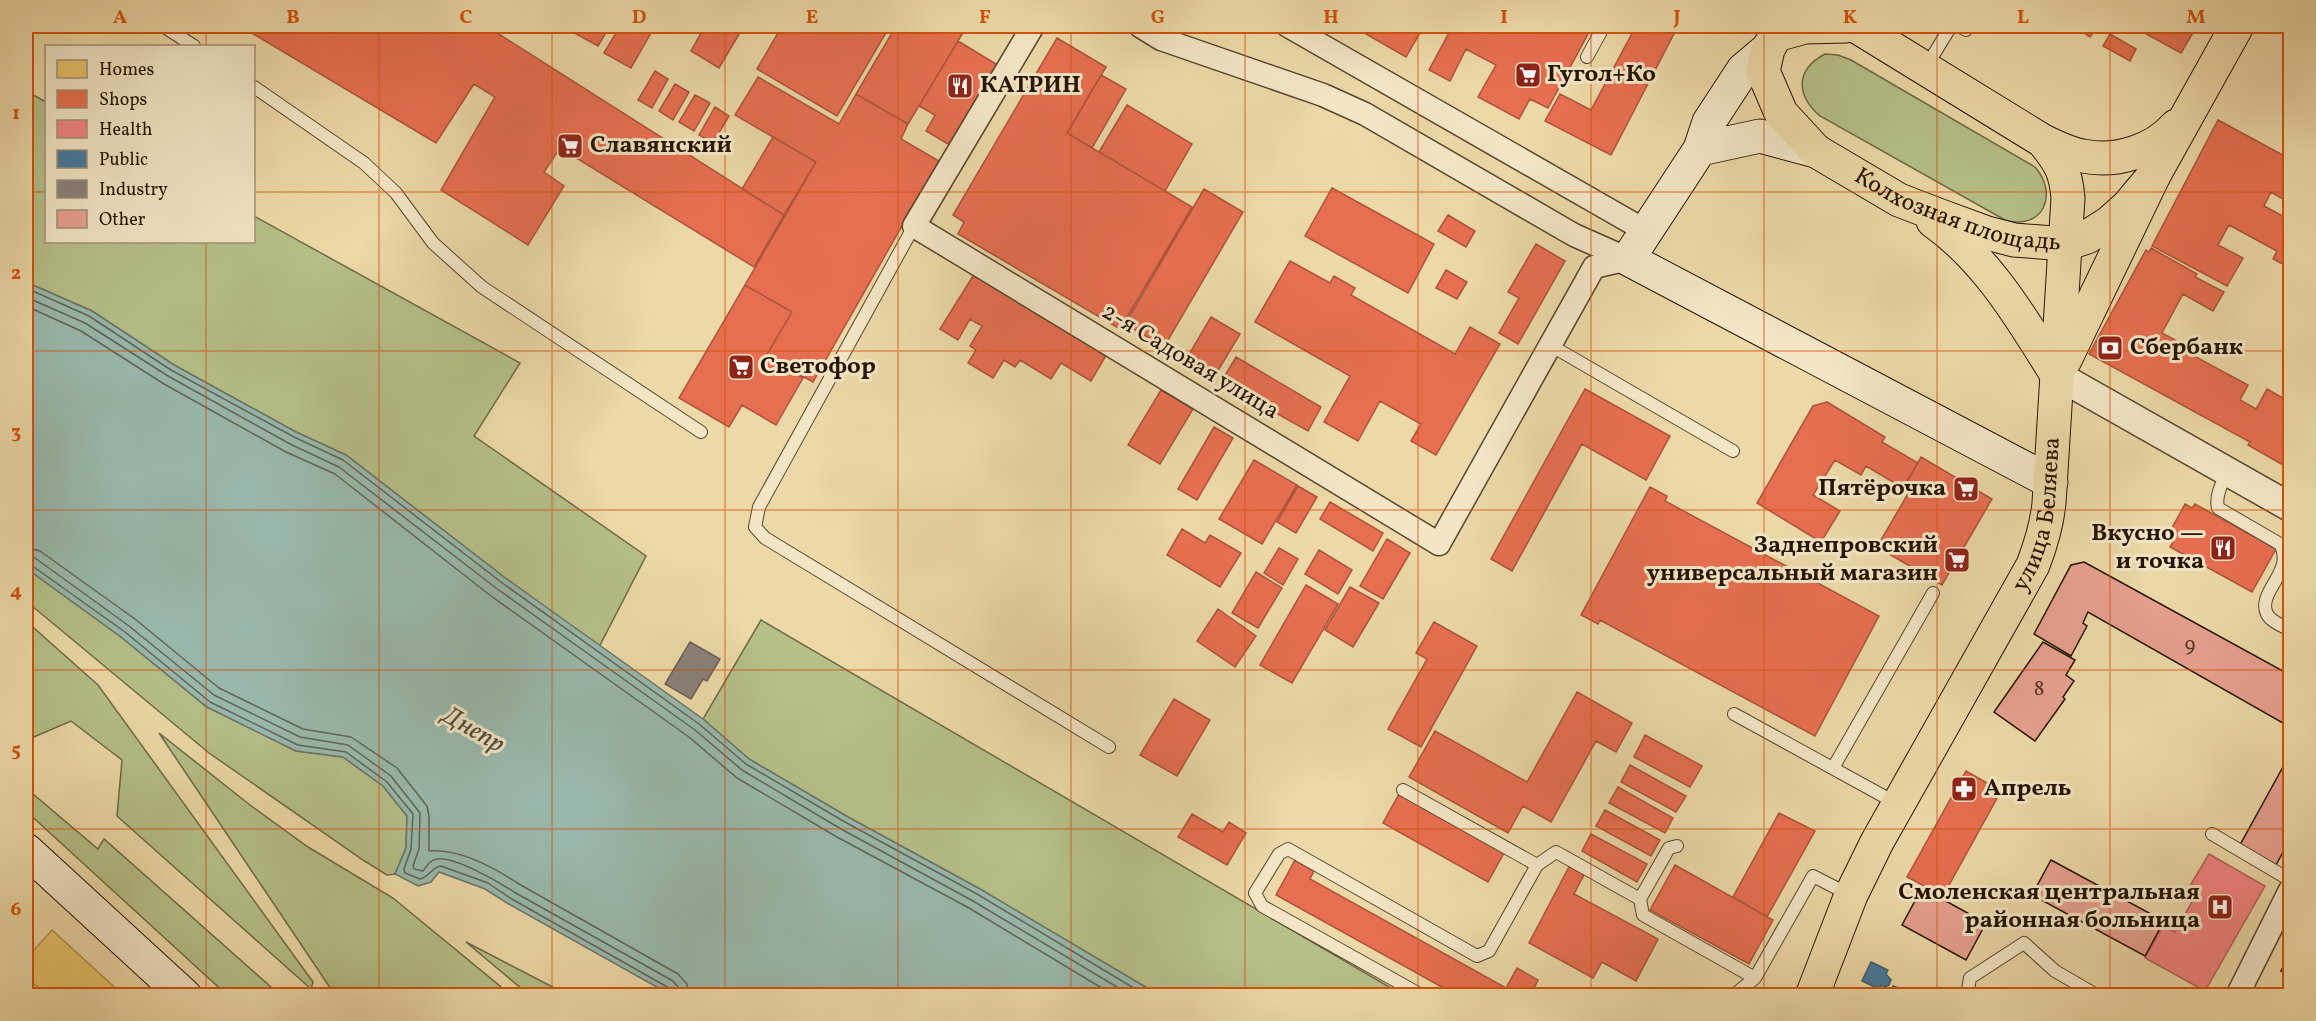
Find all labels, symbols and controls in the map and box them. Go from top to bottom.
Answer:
text: A [113,4,127,32]
text: B [286,4,300,32]
text: C [460,4,473,32]
text: D [632,4,646,32]
text: E [806,4,818,32]
text: F [979,4,991,32]
text: G [1151,4,1165,32]
text: H [1323,4,1339,32]
text: I [1500,4,1508,32]
text: J [1672,4,1681,32]
text: K [1843,4,1858,32]
text: L [2017,4,2029,32]
text: M [2186,4,2206,32]
legend [45,45,255,243]
text: Homes [99,58,154,83]
place label: Гугол+Ко [1547,58,1656,92]
supermarket icon: Гугол+Ко [1513,60,1543,90]
place label: КАТРИН [980,69,1081,103]
restaurant icon: КАТРИН [945,71,975,101]
text: Shops [99,88,147,113]
text: 1 [12,100,20,128]
text: Health [99,118,153,143]
place label: Славянский [590,129,732,163]
supermarket icon: Славянский [555,131,585,161]
text: Public [99,148,148,173]
street label: Колхозная площадь [1847,160,2062,261]
text: Industry [99,178,168,203]
text: Other [99,208,146,233]
text: 2 [11,260,21,288]
street label: 2-я Садовая улица [1095,295,1285,429]
place label: Сбербанк [2130,331,2243,365]
bank icon: Сбербанк [2095,333,2125,363]
place label: Светофор [760,350,876,384]
supermarket icon: Светофор [726,352,756,382]
text: 3 [11,419,21,447]
street label: улица Беляева [2004,436,2070,598]
place label: Пятёрочка [1818,472,1946,506]
supermarket icon: Пятёрочка [1951,474,1981,504]
place label: Вкусно — и точка [2091,517,2204,579]
place label: Заднепровский универсальный магазин [1647,529,1938,591]
restaurant icon: Вкусно — и точка [2208,533,2238,563]
supermarket icon: Заднепровский универсальный магазин [1942,545,1972,575]
text: 4 [10,578,22,606]
house number: 9 [2185,631,2196,660]
house number: 8 [2034,675,2044,704]
water label: Днепр [433,697,511,762]
text: 5 [11,737,21,765]
place label: Апрель [1984,772,2072,806]
pharmacy icon: Апрель [1949,774,1979,804]
place label: Смоленская центральная районная больница [1898,876,2200,938]
hospital icon: Смоленская центральная районная больница [2205,892,2235,922]
text: 6 [11,896,22,924]

